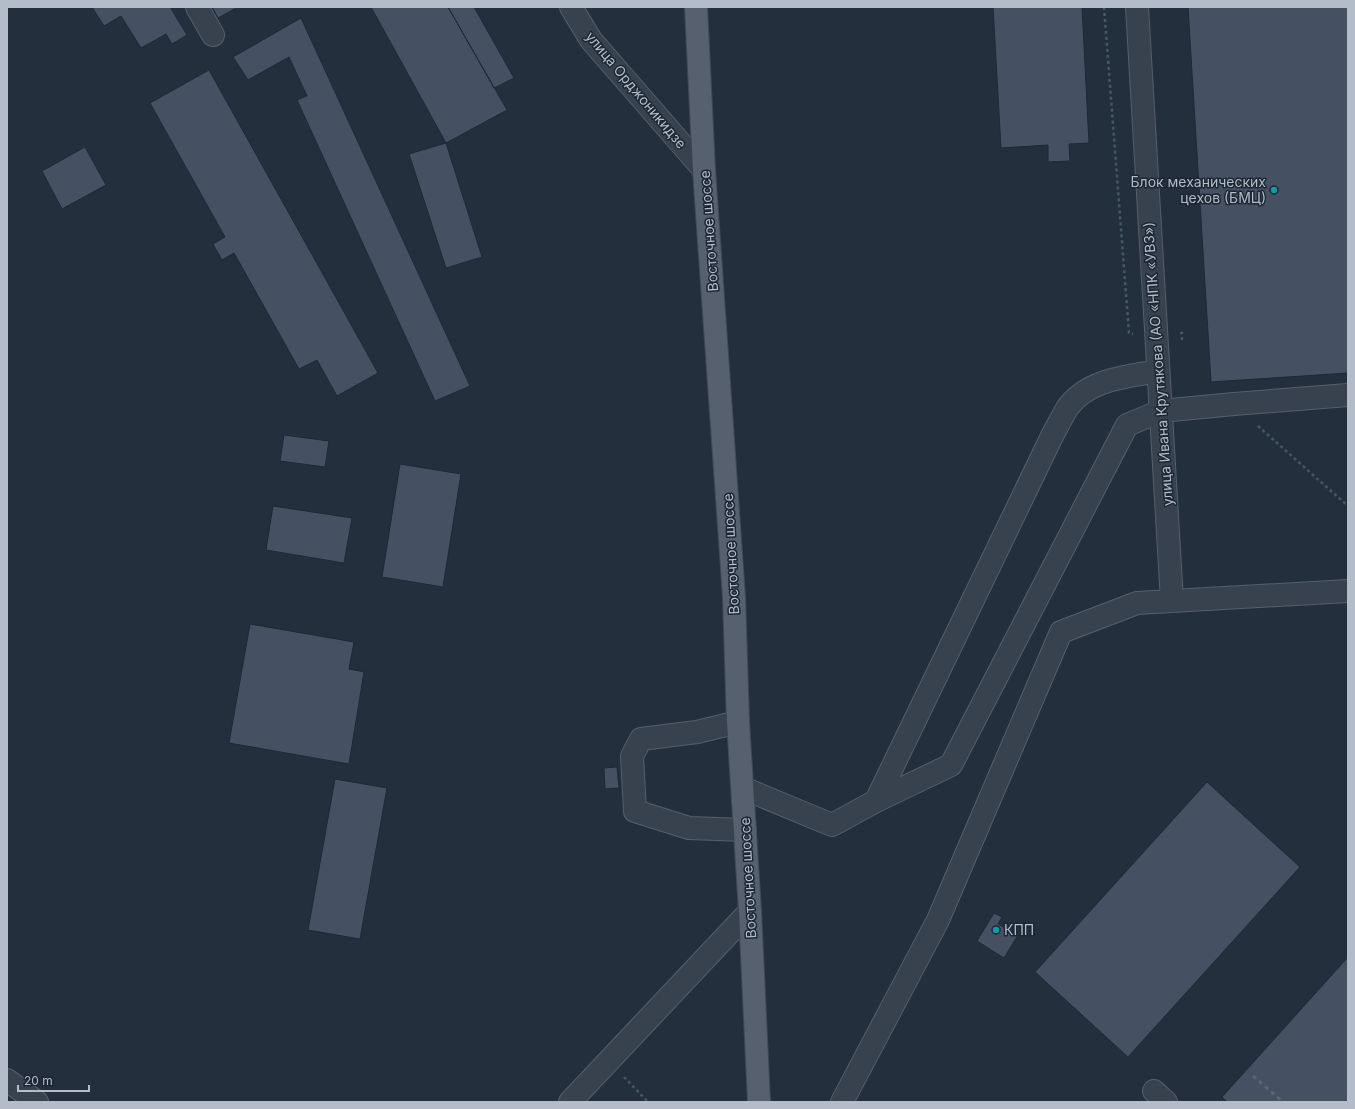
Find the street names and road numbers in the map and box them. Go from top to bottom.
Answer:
street label: улица Орджоникидзе [582,28,690,152]
street label: Восточное шоссе [696,170,721,292]
street label: улица Ивана Крутякова (АО «НПК «УВЗ») [1139,221,1176,507]
street label: Восточное шоссе [719,493,742,615]
street label: Восточное шоссе [736,817,759,939]

